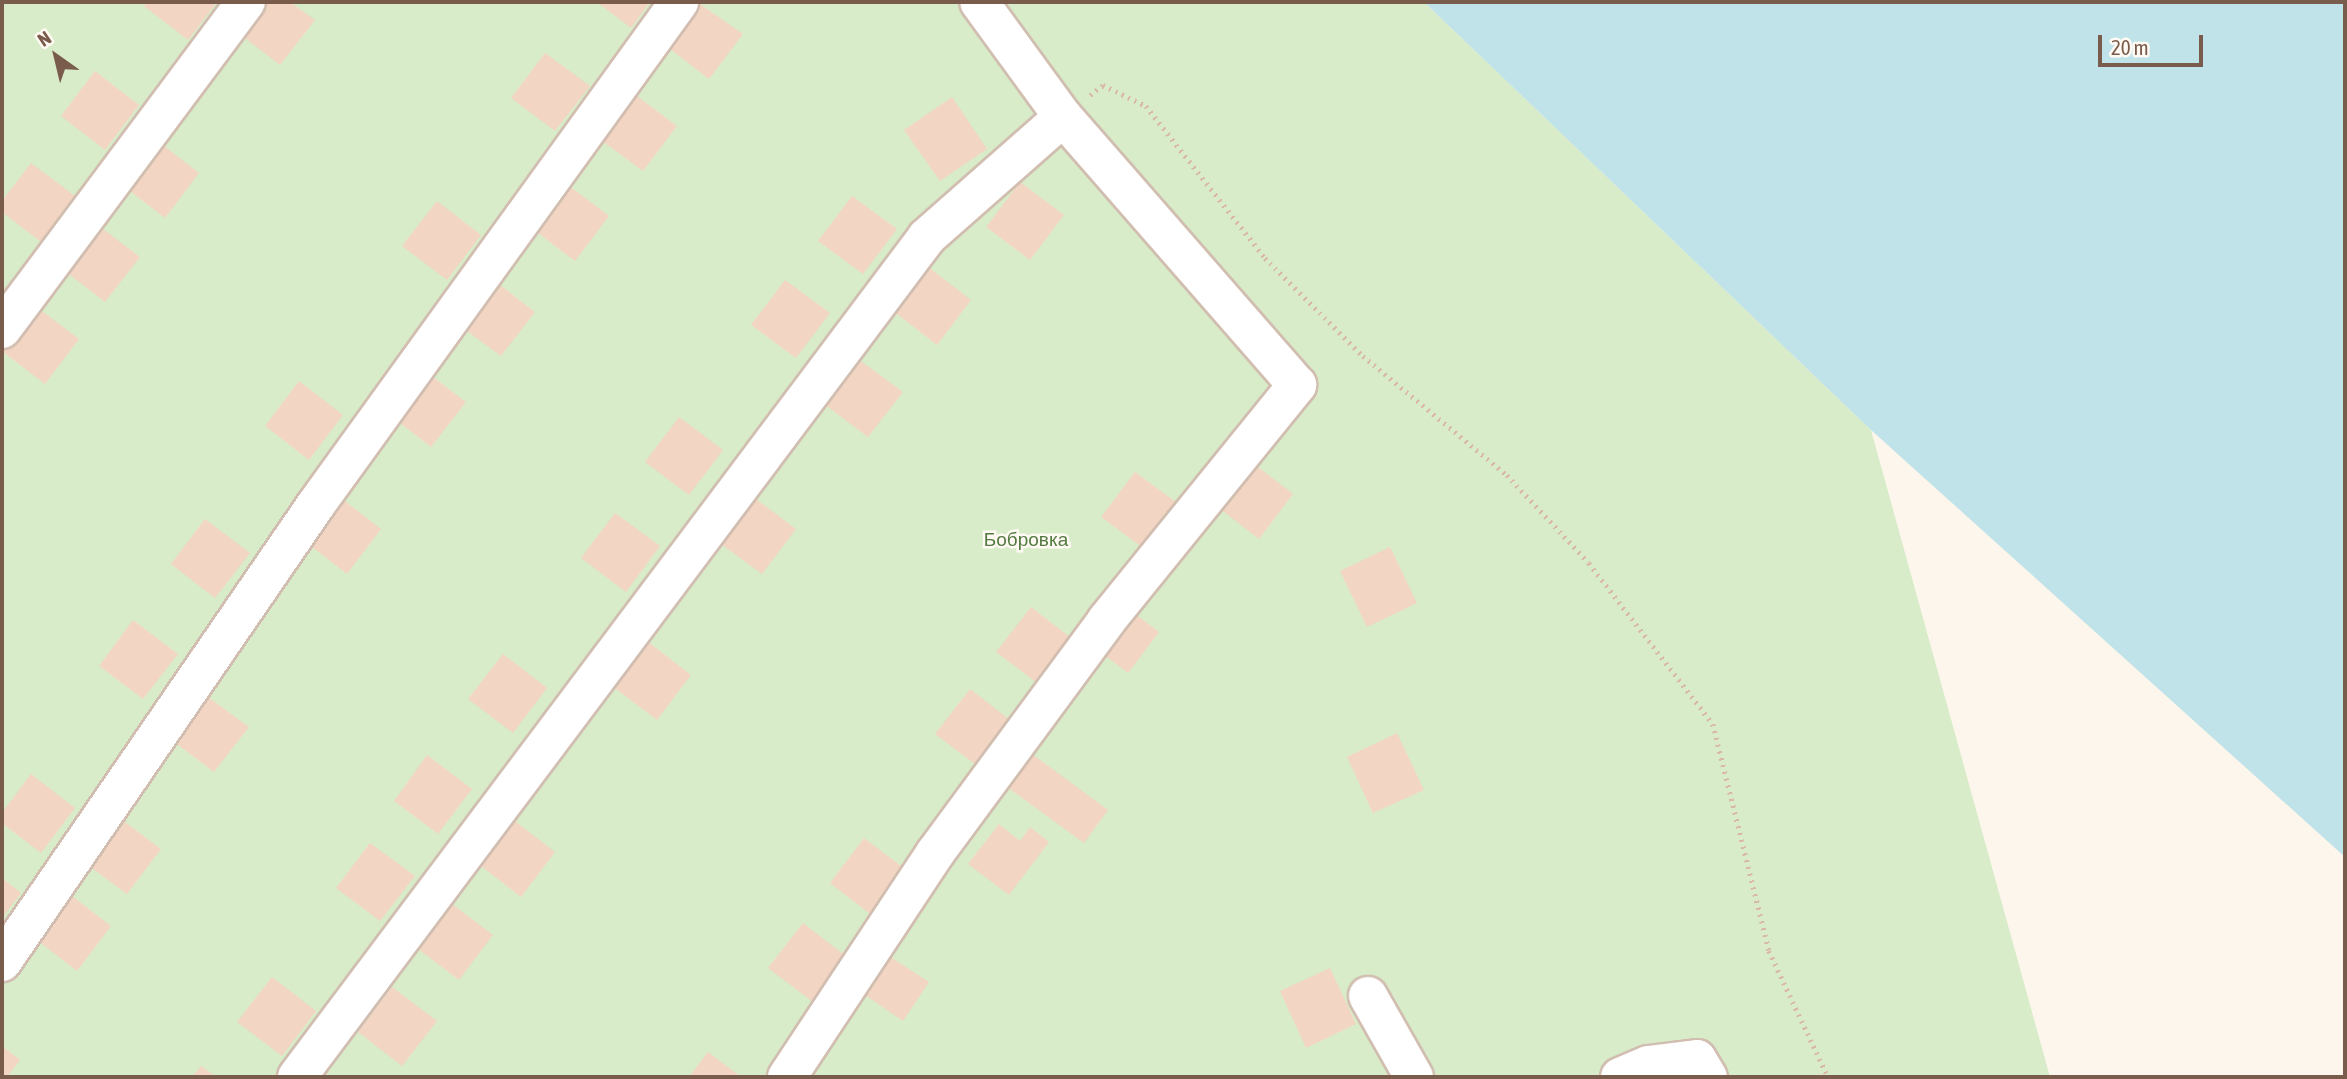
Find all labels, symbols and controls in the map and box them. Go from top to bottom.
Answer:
north arrow [21,21,91,91]
scale bar [2102,21,2207,65]
text: N [33,26,55,51]
text: 20 m [2111,35,2149,59]
park label: Бобровка [984,529,1068,551]

